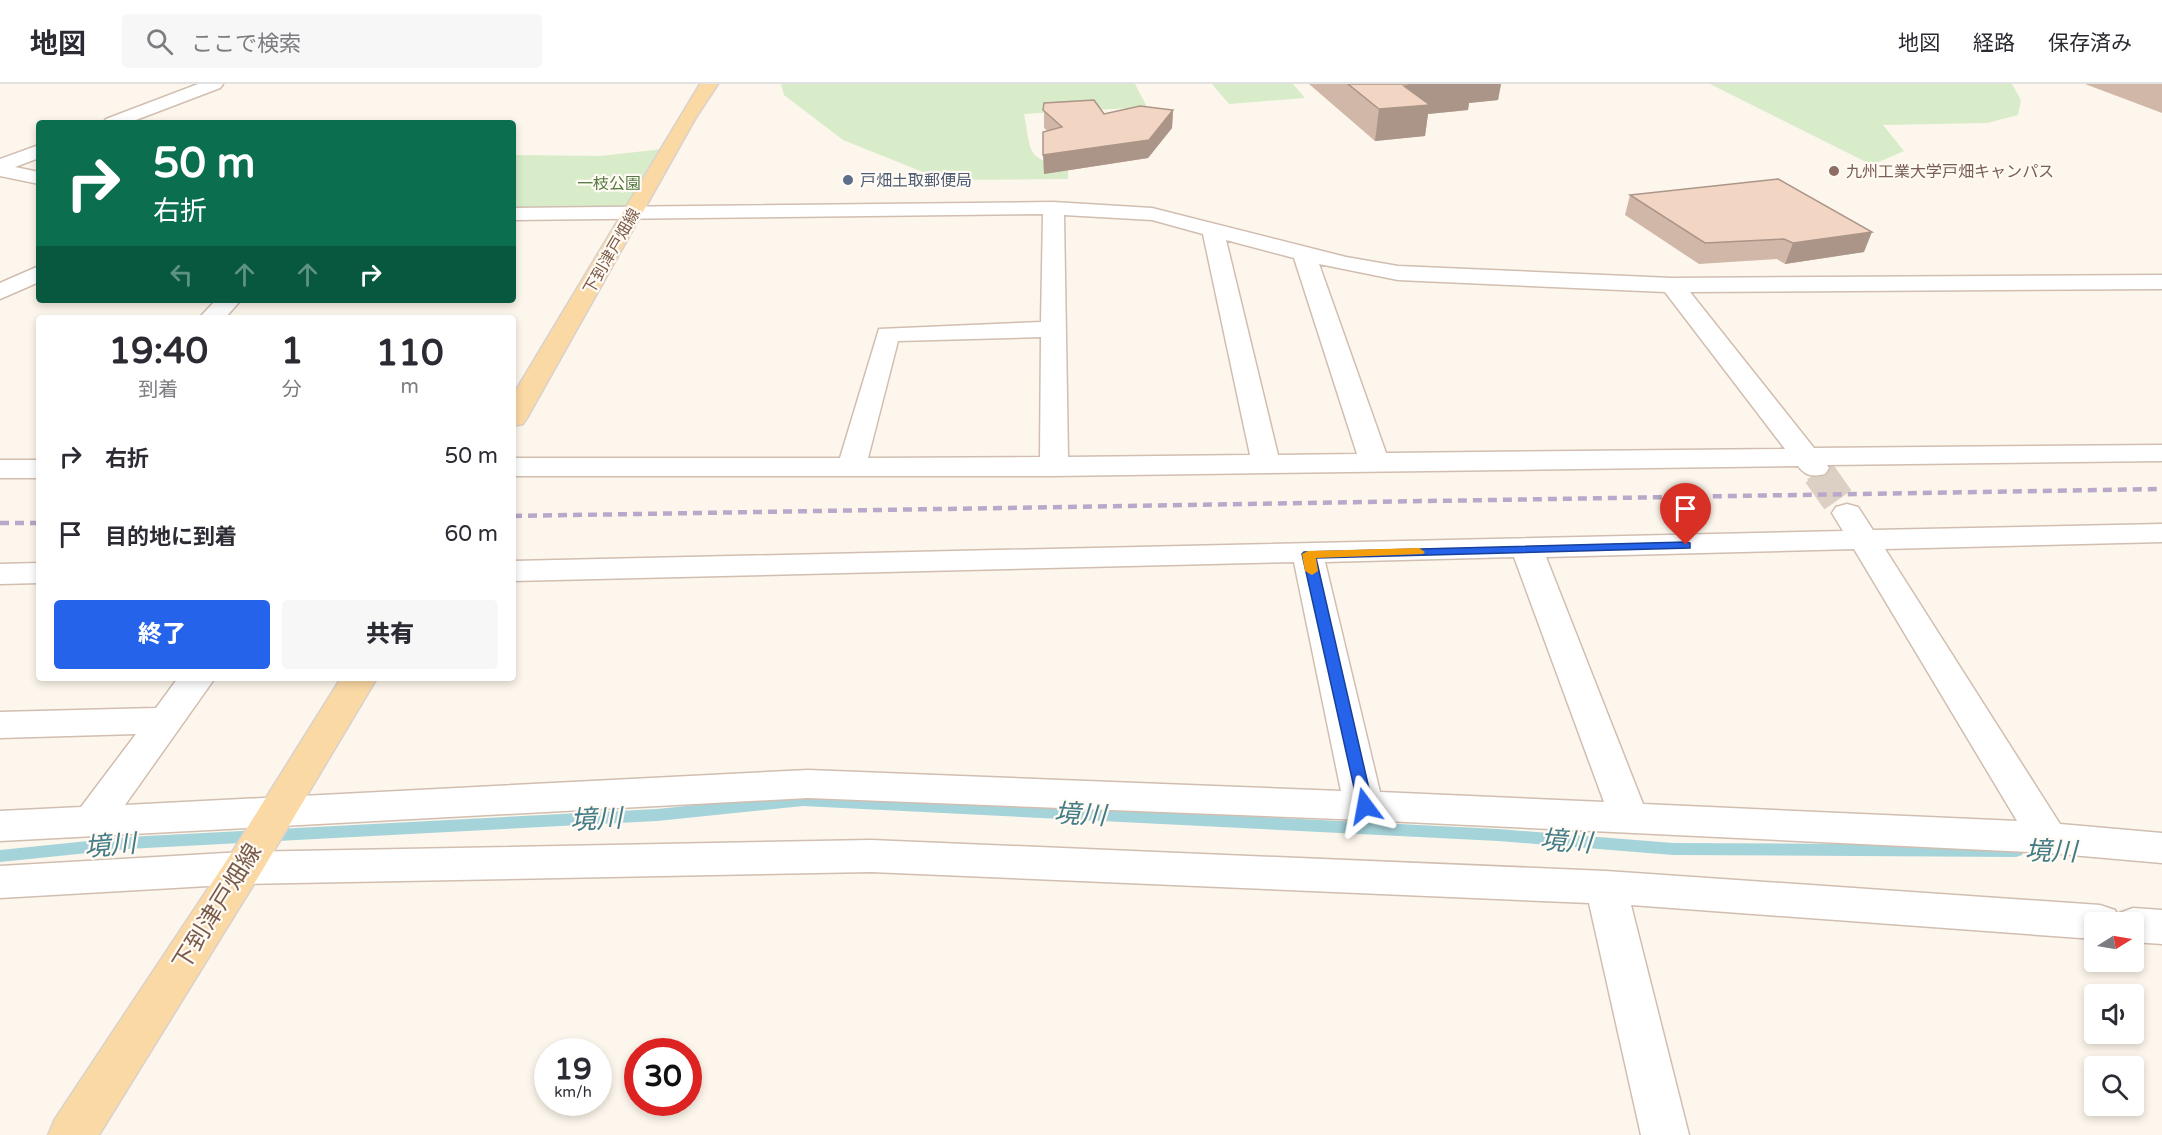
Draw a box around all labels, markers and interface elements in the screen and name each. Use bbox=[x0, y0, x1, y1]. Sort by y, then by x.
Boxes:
search box bbox=[122, 14, 542, 68]
icon: search bbox=[143, 25, 176, 58]
text: 地図 bbox=[30, 27, 86, 61]
text: ここで検索 bbox=[191, 31, 301, 57]
text: 地図 bbox=[1898, 31, 1940, 56]
text: 経路 bbox=[1973, 31, 2015, 56]
text: 保存済み bbox=[2048, 31, 2132, 56]
text: 50 m bbox=[153, 138, 255, 189]
icon: right bbox=[54, 144, 132, 222]
place label: 九州工業大学戸畑キャンパス bbox=[1846, 162, 2054, 182]
marker: 九州工業大学戸畑キャンパス bbox=[1827, 164, 1841, 178]
place label: 戸畑土取郵便局 bbox=[860, 171, 972, 191]
marker: 戸畑土取郵便局 bbox=[841, 173, 855, 187]
park label: 一枝公園 bbox=[577, 174, 641, 194]
text: 右折 bbox=[153, 195, 207, 228]
street label: 下到津戸畑線 bbox=[579, 205, 645, 298]
icon: left bbox=[165, 258, 198, 291]
icon: ahead bbox=[228, 258, 261, 291]
icon: ahead bbox=[291, 258, 324, 291]
icon: right bbox=[354, 258, 387, 291]
text: 19:40 bbox=[108, 330, 208, 373]
text: 1 bbox=[281, 330, 303, 373]
text: 110 bbox=[376, 332, 444, 375]
text: m bbox=[400, 375, 419, 399]
text: 到着 bbox=[138, 378, 178, 402]
text: 分 bbox=[282, 378, 302, 402]
icon: right bbox=[54, 440, 87, 473]
text: 50 m bbox=[444, 443, 498, 469]
text: 右折 bbox=[105, 446, 149, 472]
pin bbox=[1660, 483, 1711, 545]
icon: arrive bbox=[1669, 492, 1702, 525]
icon: arrive bbox=[54, 518, 87, 551]
text: 60 m bbox=[444, 521, 498, 547]
text: 目的地に到着 bbox=[105, 524, 237, 550]
button: 終了 bbox=[54, 600, 270, 669]
button: 共有 bbox=[282, 600, 498, 669]
position arrow bbox=[1333, 774, 1397, 838]
water label: 境川 bbox=[1053, 798, 1110, 831]
water label: 境川 bbox=[569, 803, 626, 836]
water label: 境川 bbox=[1539, 824, 1596, 859]
water label: 境川 bbox=[83, 828, 140, 863]
water label: 境川 bbox=[2025, 836, 2080, 868]
street label: 下到津戸畑線 bbox=[167, 839, 268, 976]
north arrow bbox=[2084, 912, 2144, 972]
map controls bbox=[2084, 912, 2144, 1116]
button: sound bbox=[2084, 984, 2144, 1044]
speed limit sign: 30 bbox=[624, 1038, 702, 1116]
text: 19 bbox=[554, 1051, 592, 1088]
button: search bbox=[2084, 1056, 2144, 1116]
text: km/h bbox=[554, 1083, 592, 1101]

